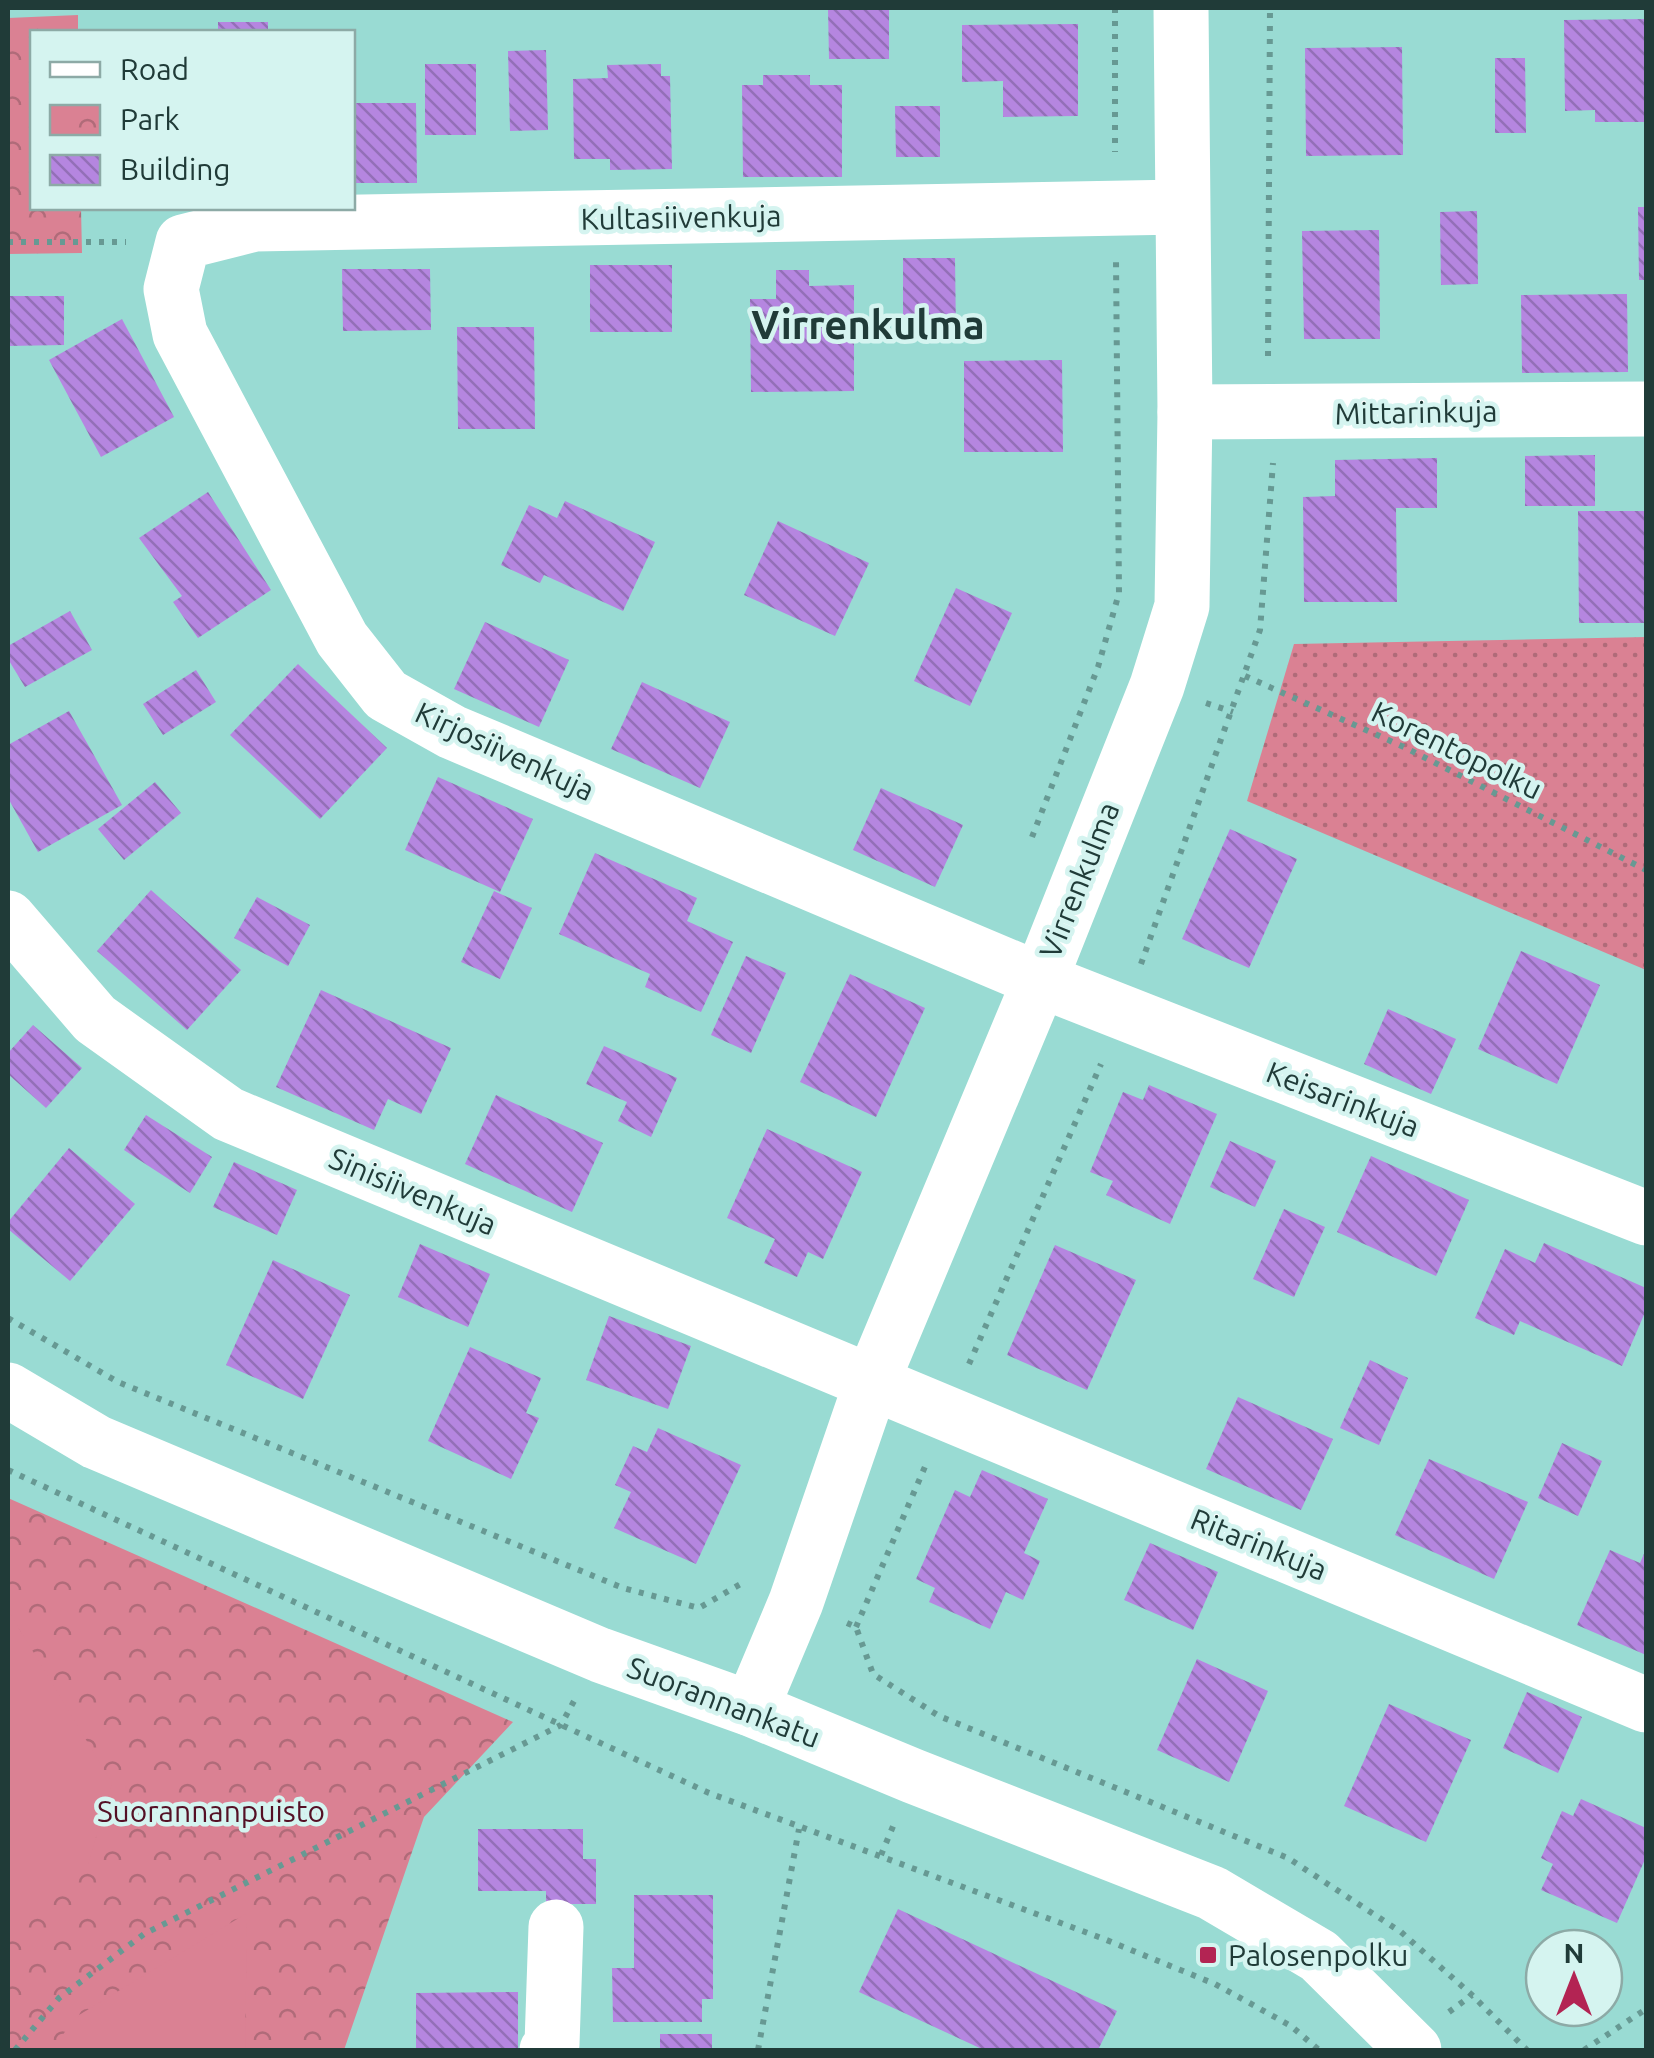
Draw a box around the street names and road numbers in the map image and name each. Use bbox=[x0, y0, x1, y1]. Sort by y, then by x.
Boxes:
street label: Kultasiivenkuja bbox=[580, 198, 782, 236]
street label: Mittarinkuja bbox=[1334, 394, 1498, 430]
street label: Korentopolku bbox=[1366, 694, 1548, 806]
street label: Kirjosiivenkuja bbox=[410, 695, 600, 807]
street label: Virrenkulma bbox=[1032, 797, 1126, 963]
street label: Keisarinkuja bbox=[1262, 1054, 1424, 1144]
street label: Sinisiivenkuja bbox=[324, 1141, 502, 1241]
street label: Ritarinkuja bbox=[1186, 1501, 1332, 1587]
street label: Suorannankatu bbox=[623, 1650, 825, 1754]

